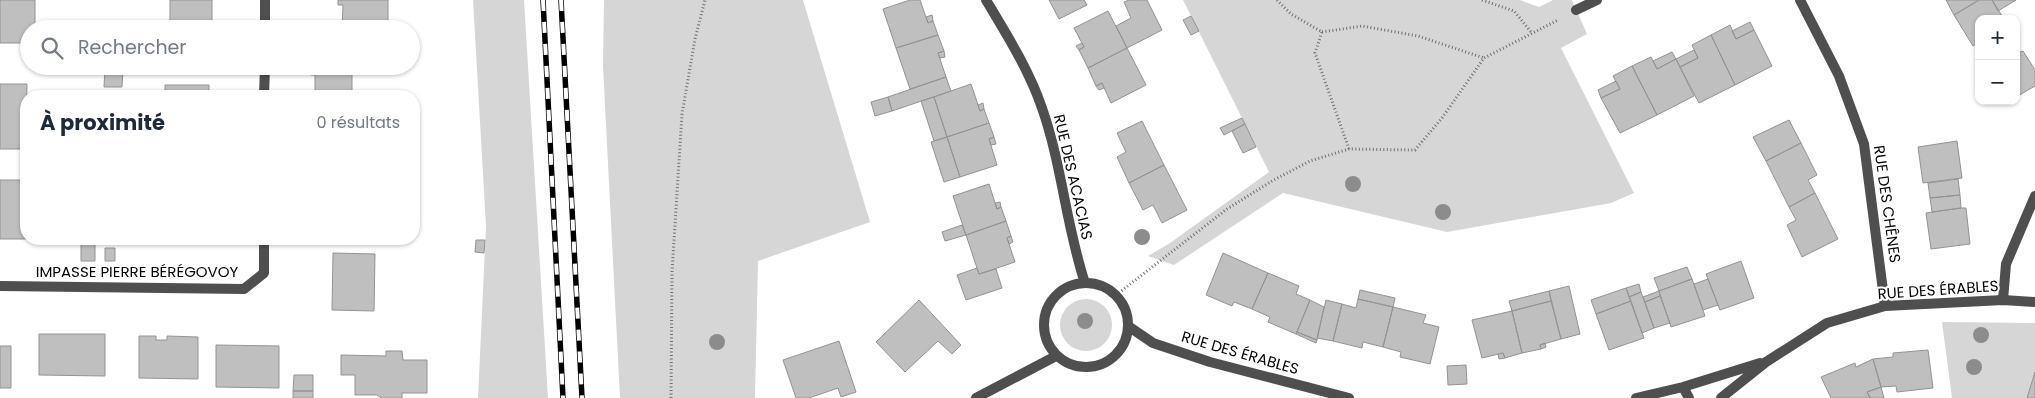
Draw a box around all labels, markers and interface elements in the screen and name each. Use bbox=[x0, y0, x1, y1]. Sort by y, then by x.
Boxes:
map controls bbox=[1975, 15, 2020, 105]
button: + bbox=[1975, 15, 2020, 60]
search box bbox=[20, 20, 420, 75]
icon: search bbox=[38, 34, 66, 62]
text: Rechercher bbox=[78, 34, 186, 61]
button: − bbox=[1975, 60, 2020, 105]
text: À proximité bbox=[40, 108, 165, 137]
text: 0 résultats bbox=[316, 111, 400, 134]
street label: RUE DES ACACIAS bbox=[1049, 112, 1098, 242]
street label: RUE DES CHÊNES bbox=[1869, 144, 1906, 264]
street label: IMPASSE PIERRE BÉRÉGOVOY bbox=[36, 261, 239, 282]
street label: RUE DES ÉRABLES bbox=[1877, 275, 1999, 304]
street label: RUE DES ÉRABLES bbox=[1179, 326, 1301, 379]

